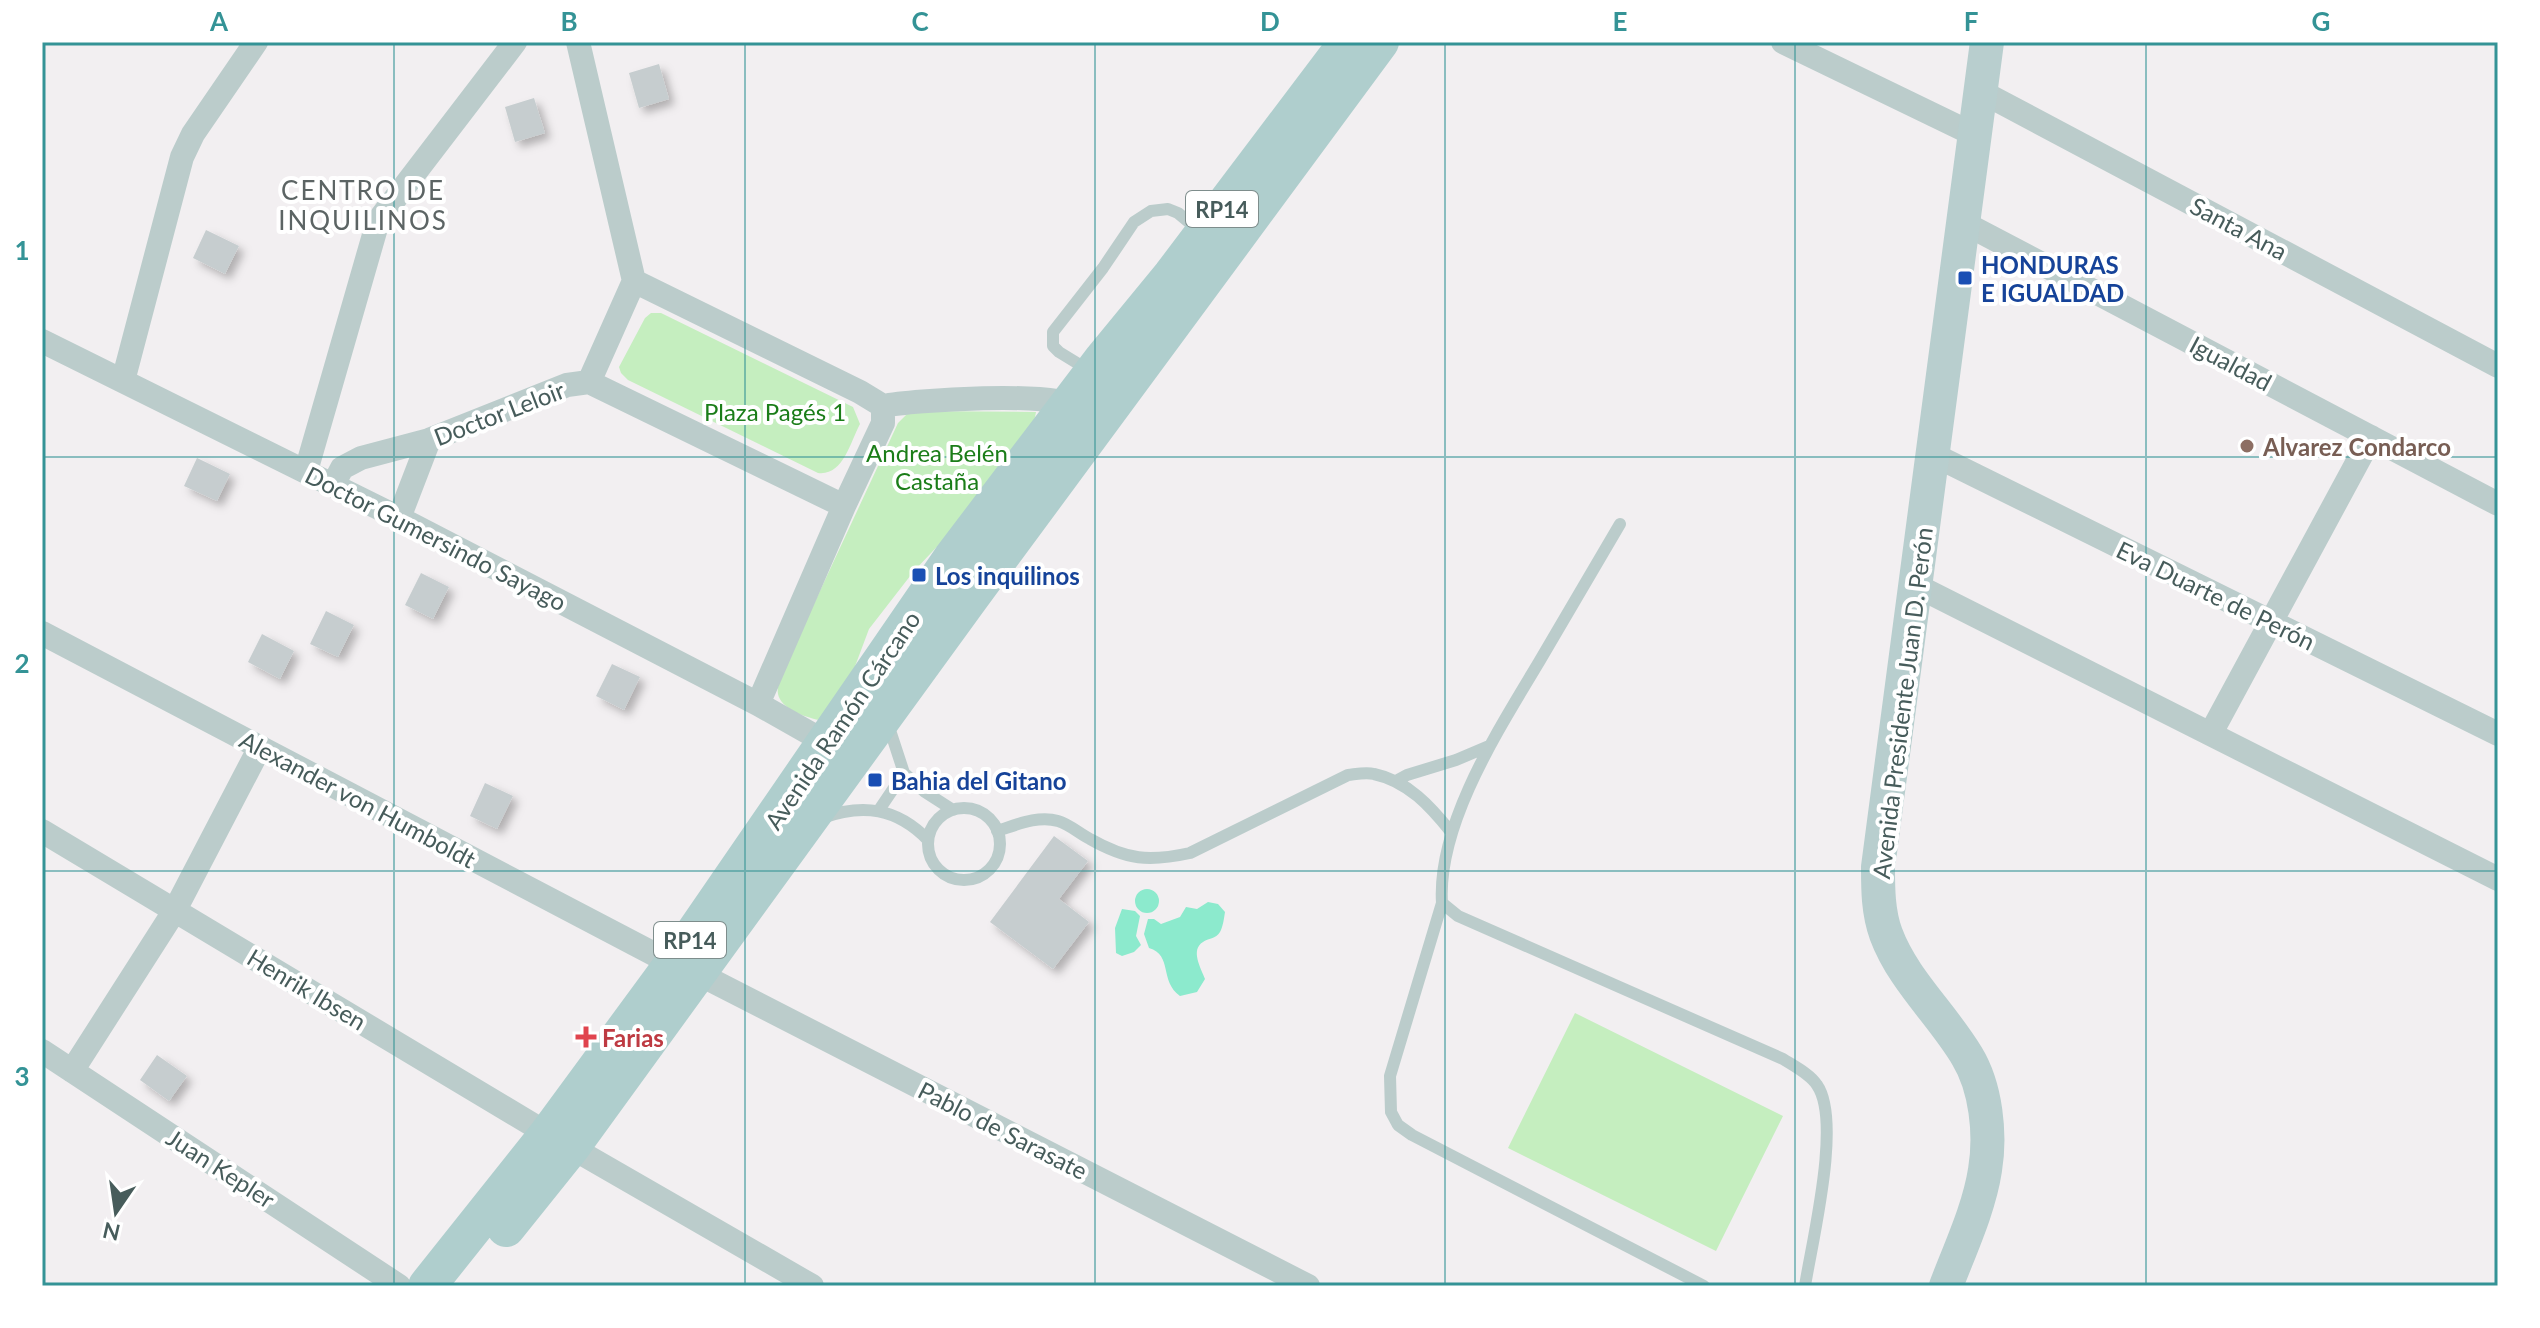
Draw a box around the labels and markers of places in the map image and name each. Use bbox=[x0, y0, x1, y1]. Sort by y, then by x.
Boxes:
place label: HONDURAS E IGUALDAD bbox=[1981, 250, 2124, 307]
marker: HONDURAS E IGUALDAD bbox=[1956, 269, 1974, 287]
place label: Alvarez Condarco bbox=[2262, 432, 2451, 461]
marker: Alvarez Condarco bbox=[2238, 437, 2256, 455]
place label: Los inquilinos bbox=[935, 561, 1080, 590]
marker: Los inquilinos bbox=[910, 566, 928, 584]
place label: Bahia del Gitano bbox=[891, 766, 1067, 795]
marker: Bahia del Gitano bbox=[866, 771, 884, 789]
place label: Farias bbox=[602, 1023, 664, 1052]
marker: Farias bbox=[577, 1028, 595, 1046]

